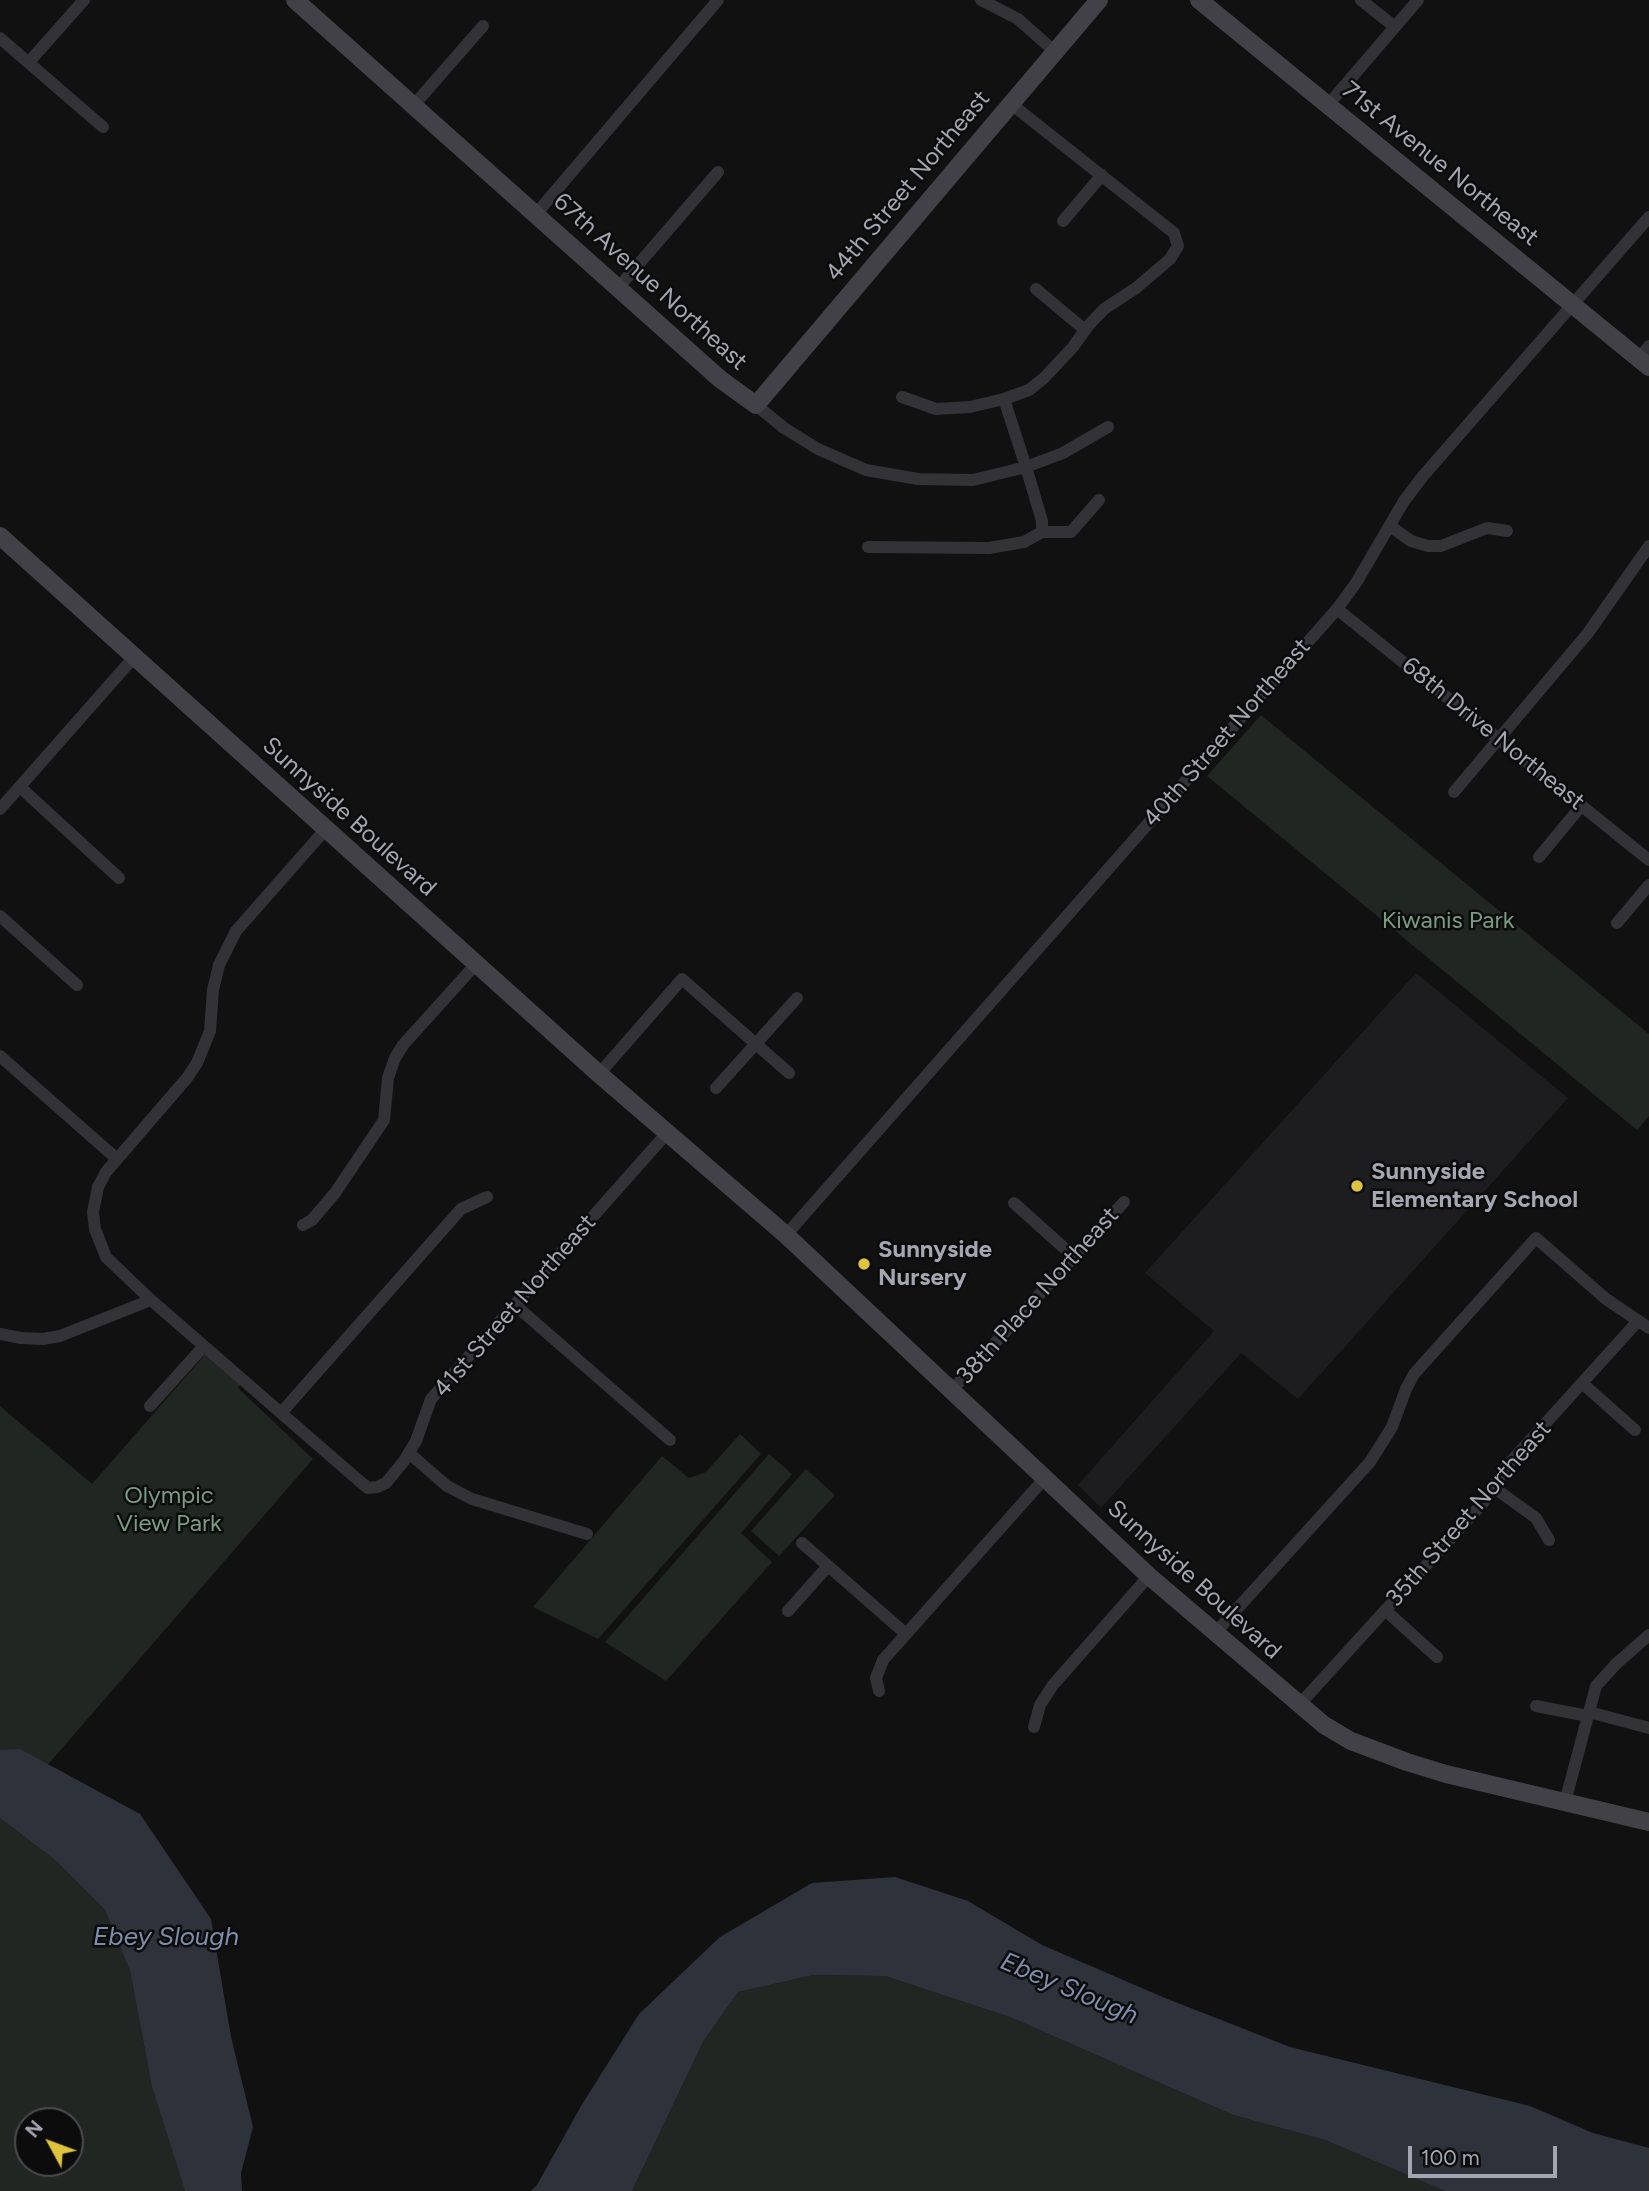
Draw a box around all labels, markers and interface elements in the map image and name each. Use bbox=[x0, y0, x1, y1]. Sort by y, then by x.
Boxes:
street label: 71st Avenue Northeast bbox=[1336, 76, 1544, 252]
street label: 44th Street Northeast bbox=[820, 85, 996, 287]
street label: 67th Avenue Northeast bbox=[547, 187, 753, 377]
street label: 40th Street Northeast bbox=[1137, 633, 1317, 833]
street label: 68th Drive Northeast bbox=[1396, 651, 1590, 817]
street label: Sunnyside Boulevard bbox=[256, 731, 442, 903]
park label: Kiwanis Park bbox=[1382, 907, 1514, 935]
place label: Sunnyside Elementary School bbox=[1371, 1158, 1578, 1214]
marker: Sunnyside Elementary School bbox=[1349, 1178, 1365, 1194]
street label: 38th Place Northeast bbox=[951, 1202, 1125, 1390]
street label: 41st Street Northeast bbox=[428, 1209, 602, 1403]
place label: Sunnyside Nursery bbox=[878, 1236, 992, 1292]
marker: Sunnyside Nursery bbox=[856, 1256, 872, 1272]
street label: 35th Street Northeast bbox=[1380, 1415, 1558, 1613]
park label: Olympic View Park bbox=[116, 1482, 222, 1538]
street label: Sunnyside Boulevard bbox=[1101, 1494, 1287, 1666]
water label: Ebey Slough bbox=[93, 1921, 239, 1953]
water label: Ebey Slough bbox=[996, 1946, 1142, 2032]
north arrow bbox=[14, 2107, 84, 2177]
text: N bbox=[21, 2116, 48, 2142]
scale bar bbox=[1411, 2132, 1560, 2176]
text: 100 m bbox=[1421, 2145, 1480, 2170]

